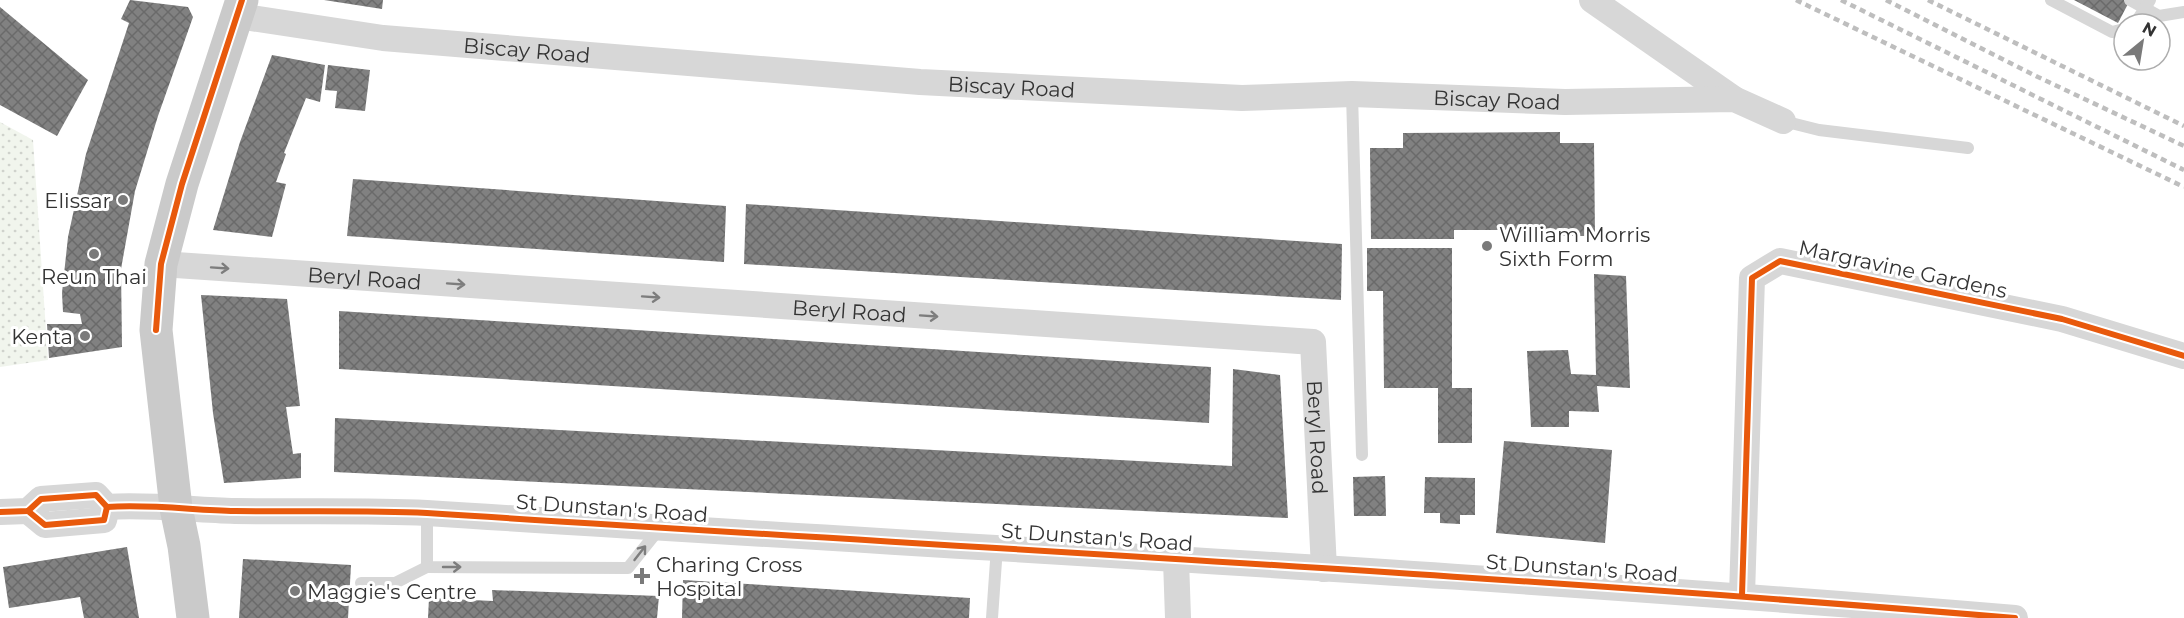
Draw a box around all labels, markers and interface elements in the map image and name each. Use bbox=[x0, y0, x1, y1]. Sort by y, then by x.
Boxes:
north arrow bbox=[2112, 12, 2172, 72]
text: N bbox=[2139, 18, 2160, 41]
street label: Biscay Road bbox=[462, 32, 591, 67]
street label: Biscay Road bbox=[947, 71, 1076, 102]
street label: Biscay Road bbox=[1433, 85, 1561, 114]
place label: Elissar bbox=[44, 188, 111, 213]
marker: Elissar bbox=[116, 193, 130, 207]
place label: William Morris Sixth Form bbox=[1499, 222, 1650, 271]
street label: Margravine Gardens bbox=[1797, 235, 2009, 303]
marker: William Morris Sixth Form bbox=[1480, 239, 1494, 253]
marker: Reun Thai bbox=[87, 247, 101, 261]
street label: Beryl Road bbox=[307, 261, 422, 294]
one-way arrow bbox=[209, 263, 229, 274]
place label: Reun Thai bbox=[41, 264, 147, 289]
one-way arrow bbox=[446, 279, 466, 290]
one-way arrow bbox=[640, 292, 660, 303]
street label: Beryl Road bbox=[792, 294, 907, 327]
one-way arrow bbox=[919, 311, 939, 322]
place label: Kenta bbox=[11, 324, 73, 349]
marker: Kenta bbox=[78, 329, 92, 343]
street label: Beryl Road bbox=[1302, 380, 1333, 495]
street label: St Dunstan's Road bbox=[515, 489, 709, 527]
street label: St Dunstan's Road bbox=[1000, 518, 1194, 556]
one-way arrow bbox=[633, 545, 646, 561]
street label: St Dunstan's Road bbox=[1485, 549, 1679, 587]
place label: Charing Cross Hospital bbox=[656, 552, 802, 601]
one-way arrow bbox=[442, 561, 462, 573]
marker: Charing Cross Hospital bbox=[633, 567, 651, 585]
place label: Maggie's Centre bbox=[307, 579, 477, 604]
marker: Maggie's Centre bbox=[288, 584, 302, 598]

